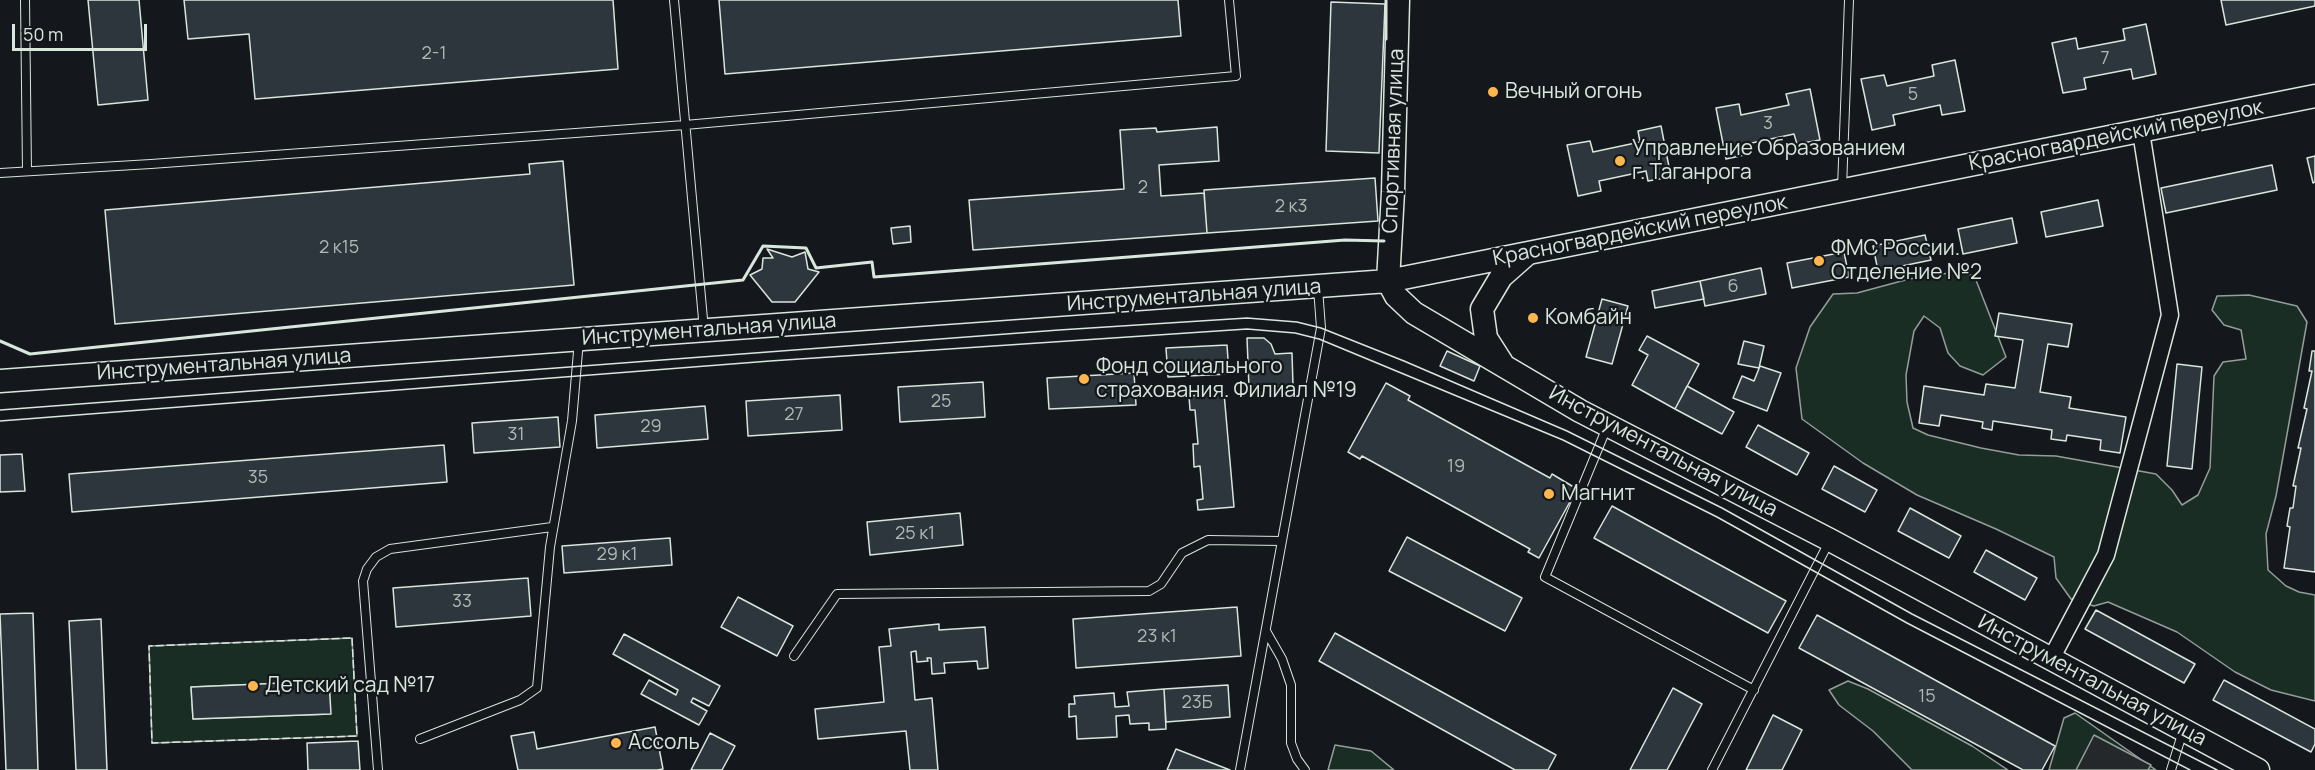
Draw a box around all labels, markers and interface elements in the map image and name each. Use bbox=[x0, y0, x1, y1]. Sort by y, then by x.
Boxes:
scale bar bbox=[15, 12, 150, 50]
text: 50 m bbox=[23, 22, 63, 46]
house number: 2-1 bbox=[422, 43, 446, 65]
street label: Спортивная улица bbox=[1378, 48, 1410, 234]
house number: 7 bbox=[2100, 48, 2110, 70]
place label: Вечный огонь bbox=[1505, 79, 1642, 105]
house number: 5 bbox=[1908, 84, 1918, 106]
marker: Вечный огонь bbox=[1486, 85, 1500, 99]
street label: Красногвардейский переулок bbox=[1967, 95, 2265, 177]
house number: 3 bbox=[1763, 113, 1773, 135]
place label: Управление Образованием г. Таганрога bbox=[1632, 136, 1906, 186]
marker: Управление Образованием г. Таганрога bbox=[1613, 154, 1627, 168]
house number: 2 bbox=[1138, 177, 1148, 199]
street label: Красногвардейский переулок bbox=[1491, 190, 1789, 272]
house number: 2 к3 bbox=[1275, 196, 1307, 218]
place label: ФМС России. Отделение №2 bbox=[1831, 236, 1982, 286]
house number: 2 к15 bbox=[319, 237, 359, 259]
marker: ФМС России. Отделение №2 bbox=[1812, 254, 1826, 268]
street label: Инструментальная улица bbox=[1066, 275, 1322, 317]
house number: 6 bbox=[1727, 276, 1739, 298]
place label: Комбайн bbox=[1545, 305, 1632, 331]
street label: Инструментальная улица bbox=[581, 309, 837, 351]
marker: Комбайн bbox=[1526, 311, 1540, 325]
street label: Инструментальная улица bbox=[96, 344, 352, 386]
place label: Фонд социального страхования. Филиал №19 bbox=[1096, 354, 1357, 404]
marker: Фонд социального страхования. Филиал №19 bbox=[1077, 372, 1091, 386]
street label: Инструментальная улица bbox=[1544, 381, 1782, 523]
house number: 25 bbox=[931, 391, 951, 413]
house number: 27 bbox=[784, 404, 804, 426]
house number: 29 bbox=[640, 416, 662, 438]
house number: 31 bbox=[508, 424, 524, 446]
house number: 19 bbox=[1447, 456, 1465, 478]
house number: 35 bbox=[248, 467, 268, 489]
place label: Магнит bbox=[1561, 481, 1635, 507]
marker: Магнит bbox=[1542, 487, 1556, 501]
house number: 25 к1 bbox=[895, 523, 935, 545]
house number: 29 к1 bbox=[597, 544, 637, 566]
house number: 33 bbox=[452, 591, 472, 613]
street label: Инструментальная улица bbox=[1973, 610, 2211, 752]
house number: 23 к1 bbox=[1137, 626, 1177, 648]
place label: Детский сад №17 bbox=[265, 673, 435, 699]
marker: Детский сад №17 bbox=[246, 679, 260, 693]
house number: 15 bbox=[1918, 686, 1936, 708]
house number: 23Б bbox=[1181, 692, 1213, 714]
place label: Ассоль bbox=[628, 730, 700, 756]
marker: Ассоль bbox=[609, 736, 623, 750]

